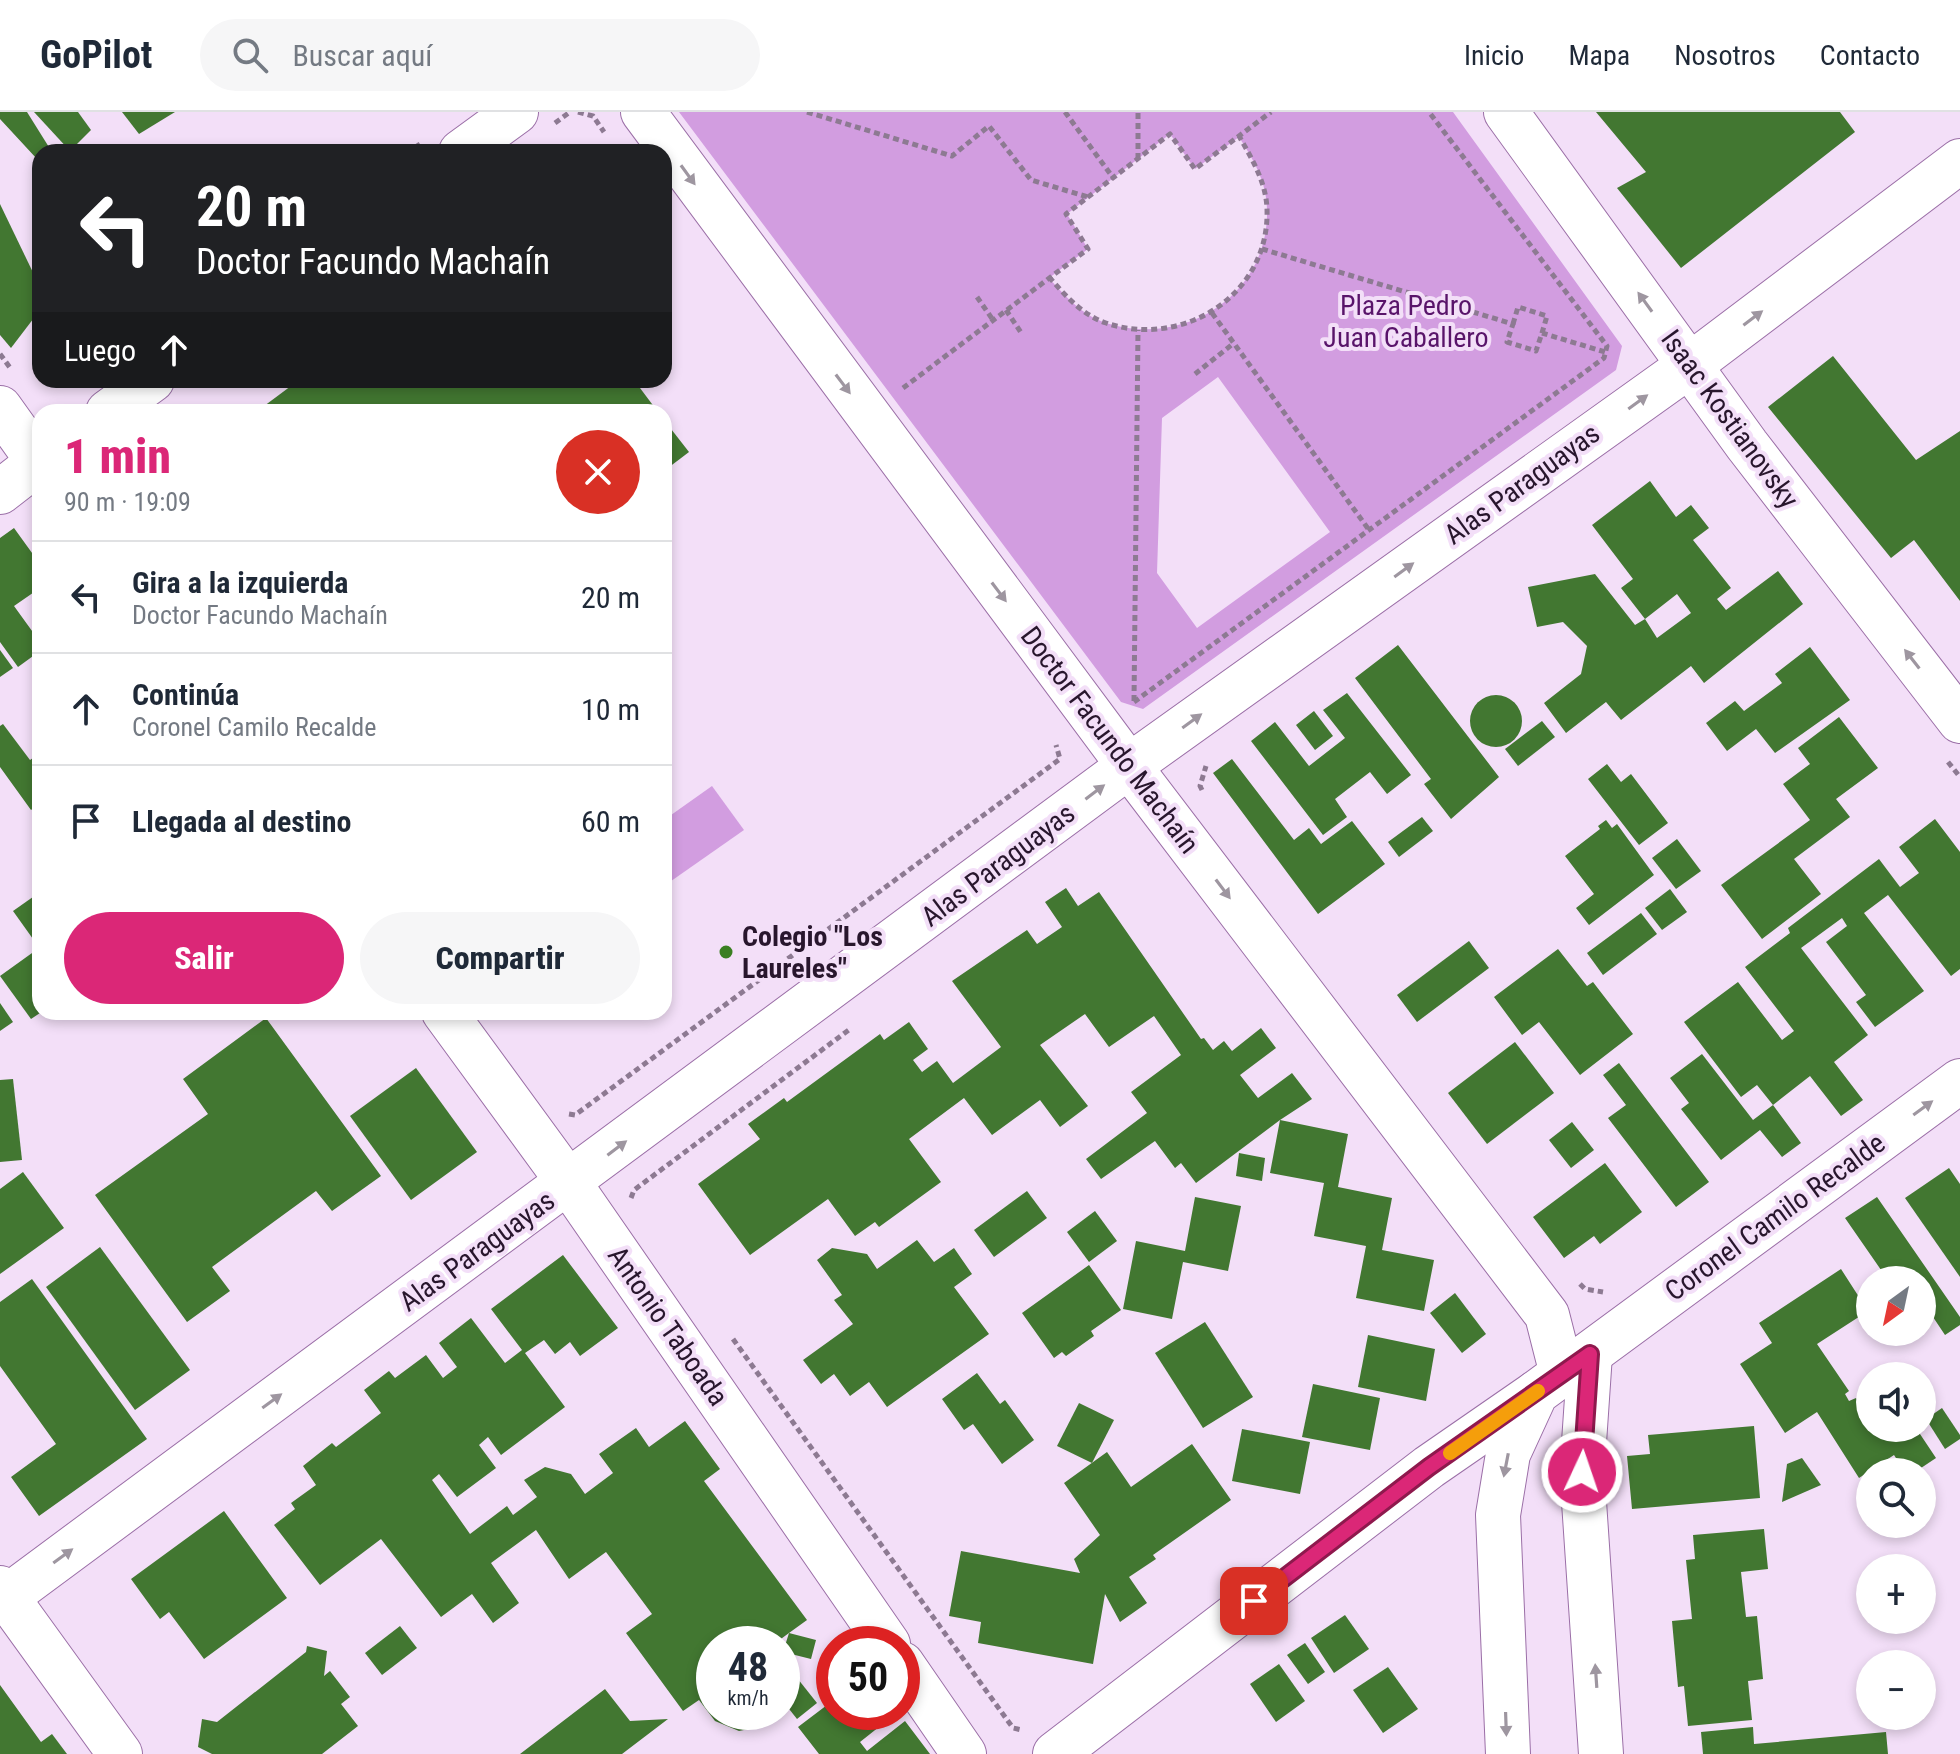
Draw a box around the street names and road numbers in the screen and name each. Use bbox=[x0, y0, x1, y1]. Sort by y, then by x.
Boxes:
street label: Isaac Kostianovsky bbox=[1654, 323, 1806, 515]
street label: Alas Paraguayas bbox=[1438, 417, 1606, 551]
street label: Doctor Facundo Machaín bbox=[1014, 620, 1206, 860]
street label: Alas Paraguayas bbox=[915, 797, 1081, 933]
street label: Coronel Camilo Recalde bbox=[1659, 1126, 1891, 1308]
street label: Alas Paraguayas bbox=[393, 1184, 561, 1318]
street label: Antonio Taboada bbox=[601, 1240, 735, 1412]

